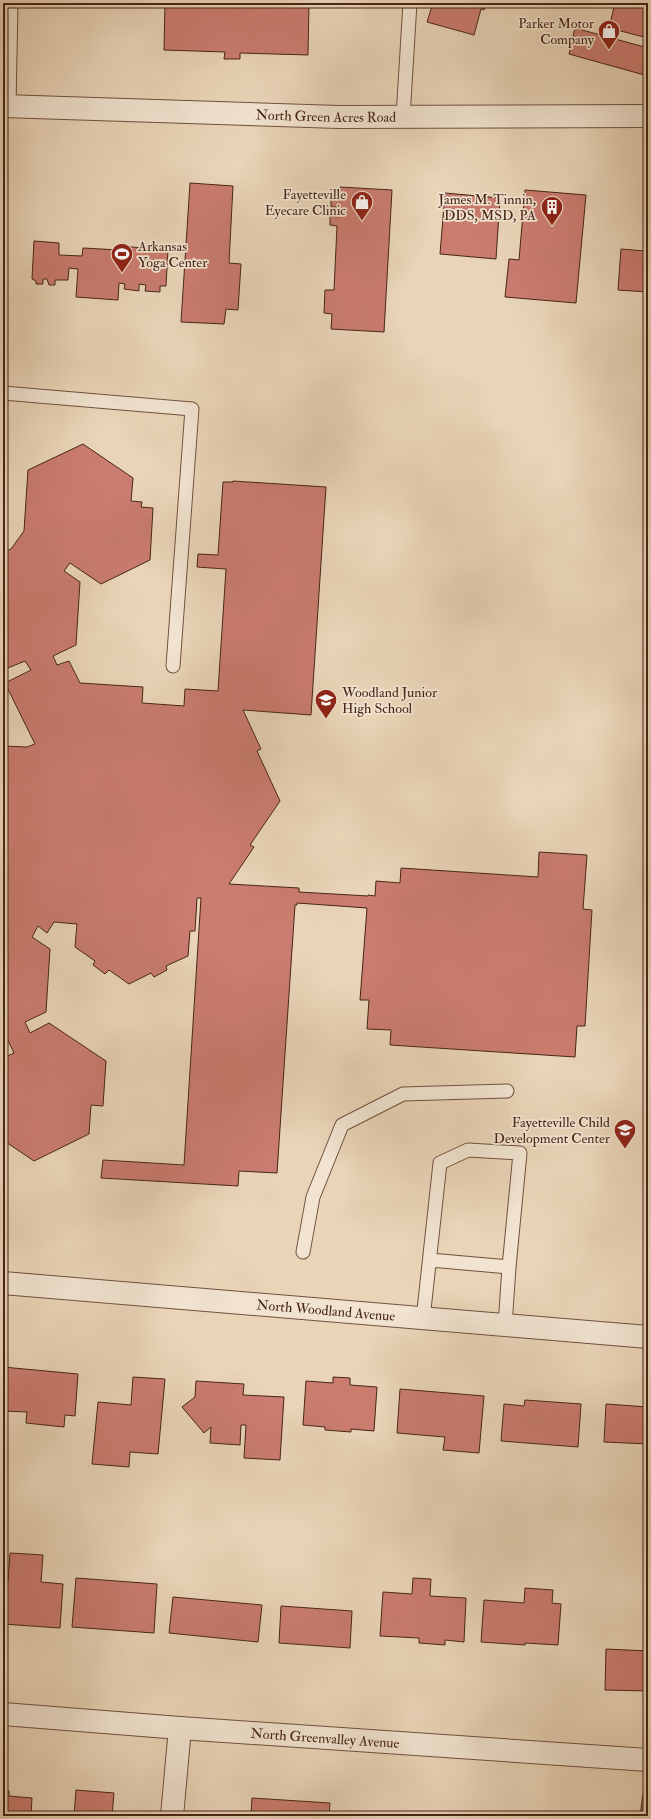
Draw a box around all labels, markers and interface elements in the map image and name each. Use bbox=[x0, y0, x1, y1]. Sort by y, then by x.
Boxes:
place label: Parker Motor Company bbox=[518, 15, 595, 49]
shop icon: Parker Motor Company bbox=[596, 18, 622, 51]
street label: North Green Acres Road bbox=[255, 106, 396, 126]
place label: Fayetteville Eyecare Clinic bbox=[265, 186, 346, 220]
shop icon: Fayetteville Eyecare Clinic bbox=[349, 189, 375, 222]
place label: James M. Tinnin, DDS, MSD, PA bbox=[438, 191, 536, 224]
building icon: James M. Tinnin, DDS, MSD, PA bbox=[539, 194, 565, 227]
place label: Arkansas Yoga Center bbox=[137, 238, 208, 271]
sports icon: Arkansas Yoga Center bbox=[109, 241, 135, 274]
place label: Woodland Junior High School bbox=[341, 684, 438, 717]
school or university icon: Woodland Junior High School bbox=[313, 687, 339, 720]
place label: Fayetteville Child Development Center bbox=[494, 1114, 611, 1148]
school or university icon: Fayetteville Child Development Center bbox=[612, 1117, 638, 1150]
street label: North Woodland Avenue bbox=[256, 1296, 396, 1325]
street label: North Greenvalley Avenue bbox=[250, 1725, 400, 1752]

